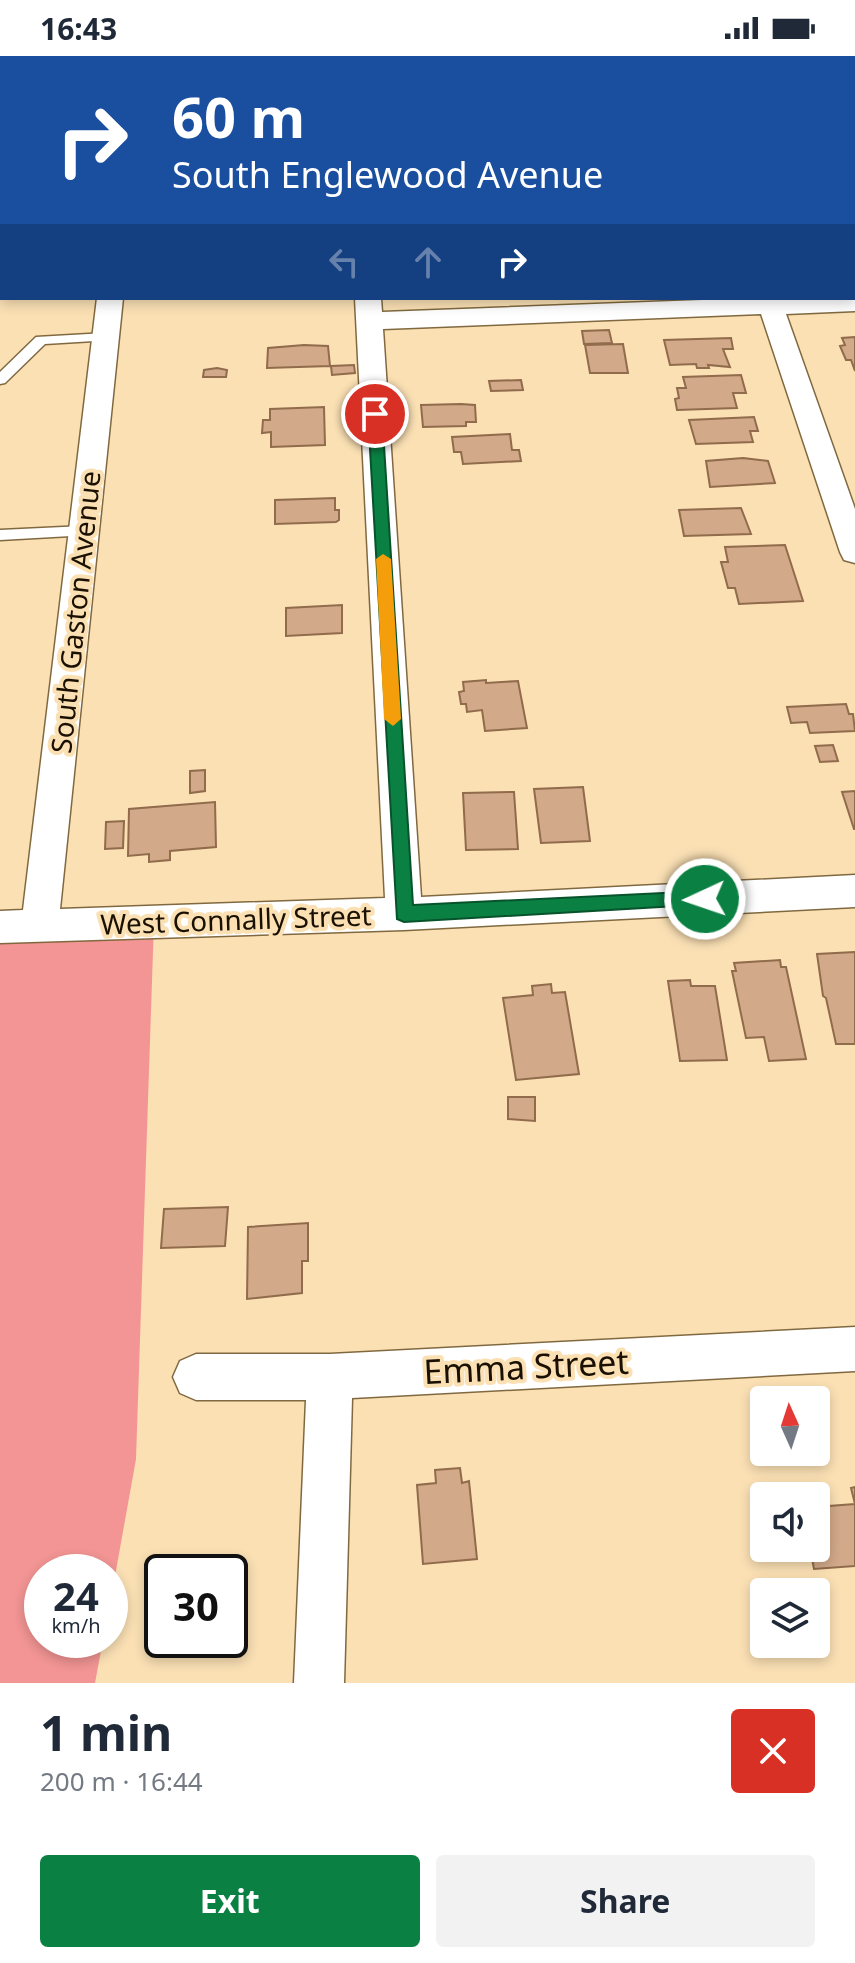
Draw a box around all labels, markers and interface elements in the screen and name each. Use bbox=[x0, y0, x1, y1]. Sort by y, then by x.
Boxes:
text: 16:43 bbox=[40, 8, 117, 49]
text: 60 m bbox=[172, 78, 305, 154]
icon: right bbox=[40, 88, 144, 192]
text: South Englewood Avenue bbox=[172, 150, 603, 199]
icon: left bbox=[322, 240, 366, 284]
icon: ahead bbox=[406, 240, 450, 284]
icon: right bbox=[490, 240, 534, 284]
pin bbox=[341, 380, 409, 448]
icon: arrive bbox=[353, 392, 397, 436]
street label: South Gaston Avenue bbox=[41, 469, 109, 755]
position arrow bbox=[663, 857, 747, 941]
street label: West Connally Street bbox=[100, 895, 372, 943]
street label: Emma Street bbox=[422, 1338, 630, 1394]
north arrow bbox=[750, 1386, 830, 1466]
map controls bbox=[750, 1386, 830, 1658]
button: sound bbox=[750, 1482, 830, 1562]
speed limit sign: 30 bbox=[144, 1554, 248, 1658]
text: 24 bbox=[53, 1568, 99, 1623]
button: layers bbox=[750, 1578, 830, 1658]
text: km/h bbox=[51, 1612, 101, 1639]
text: 1 min bbox=[40, 1700, 172, 1765]
button: close bbox=[731, 1709, 815, 1793]
text: 200 m · 16:44 bbox=[40, 1763, 203, 1799]
button: Exit bbox=[40, 1855, 420, 1947]
button: Share bbox=[436, 1855, 815, 1947]

